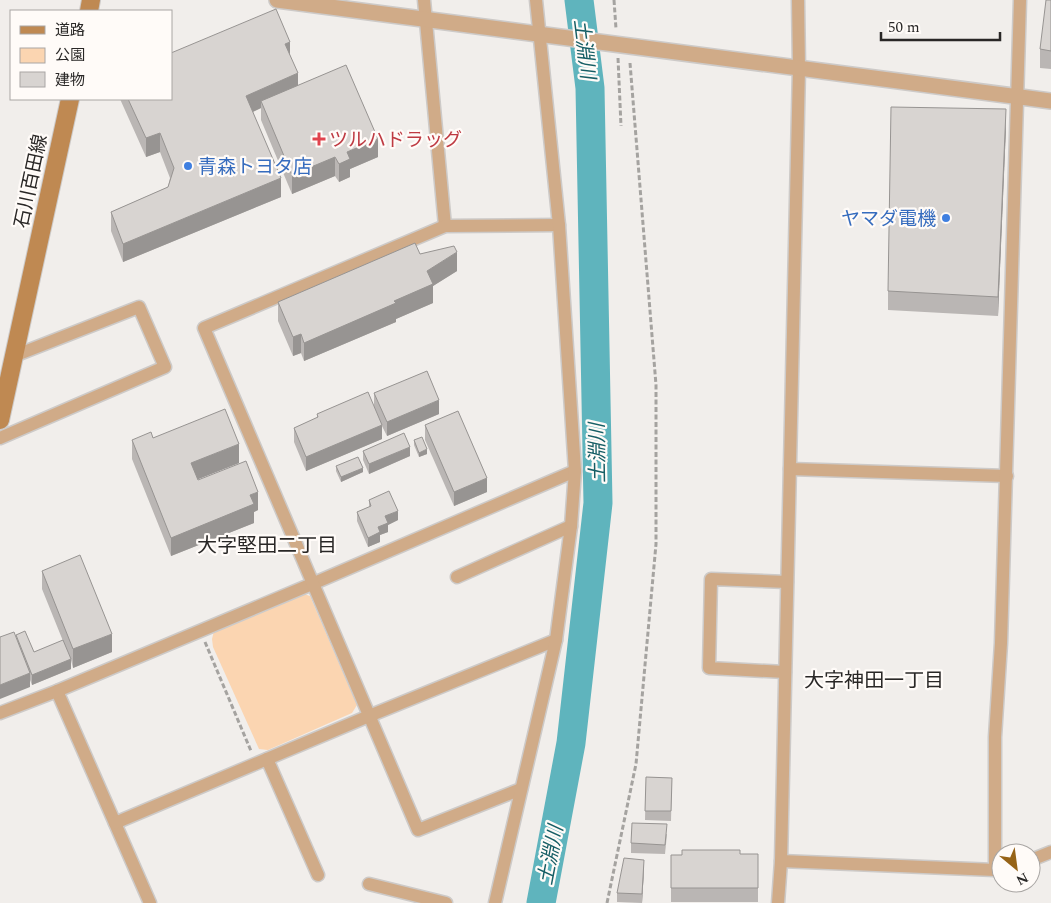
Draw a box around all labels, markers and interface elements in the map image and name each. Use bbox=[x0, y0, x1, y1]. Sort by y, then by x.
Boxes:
legend bbox=[10, 10, 172, 100]
scale bar bbox=[881, 10, 1000, 42]
text: 50 m bbox=[888, 16, 920, 39]
water label: 土淵川 bbox=[565, 18, 603, 83]
text: 道路 bbox=[55, 19, 85, 42]
text: 公園 bbox=[55, 44, 85, 67]
text: 建物 bbox=[55, 69, 85, 92]
place label: ツルハドラッグ bbox=[329, 126, 462, 155]
street label: 石川百田線 bbox=[7, 132, 56, 231]
marker: ツルハドラッグ bbox=[313, 133, 325, 145]
place label: 青森トヨタ店 bbox=[198, 153, 312, 182]
marker: 青森トヨタ店 bbox=[182, 160, 194, 172]
place label: ヤマダ電機 bbox=[841, 205, 936, 234]
marker: ヤマダ電機 bbox=[940, 212, 952, 224]
water label: 土淵川 bbox=[582, 421, 614, 483]
district label: 大字堅田二丁目 bbox=[197, 531, 337, 561]
district label: 大字神田一丁目 bbox=[804, 666, 944, 696]
water label: 土淵川 bbox=[531, 821, 572, 888]
north arrow bbox=[991, 843, 1041, 893]
text: N bbox=[1012, 867, 1032, 891]

